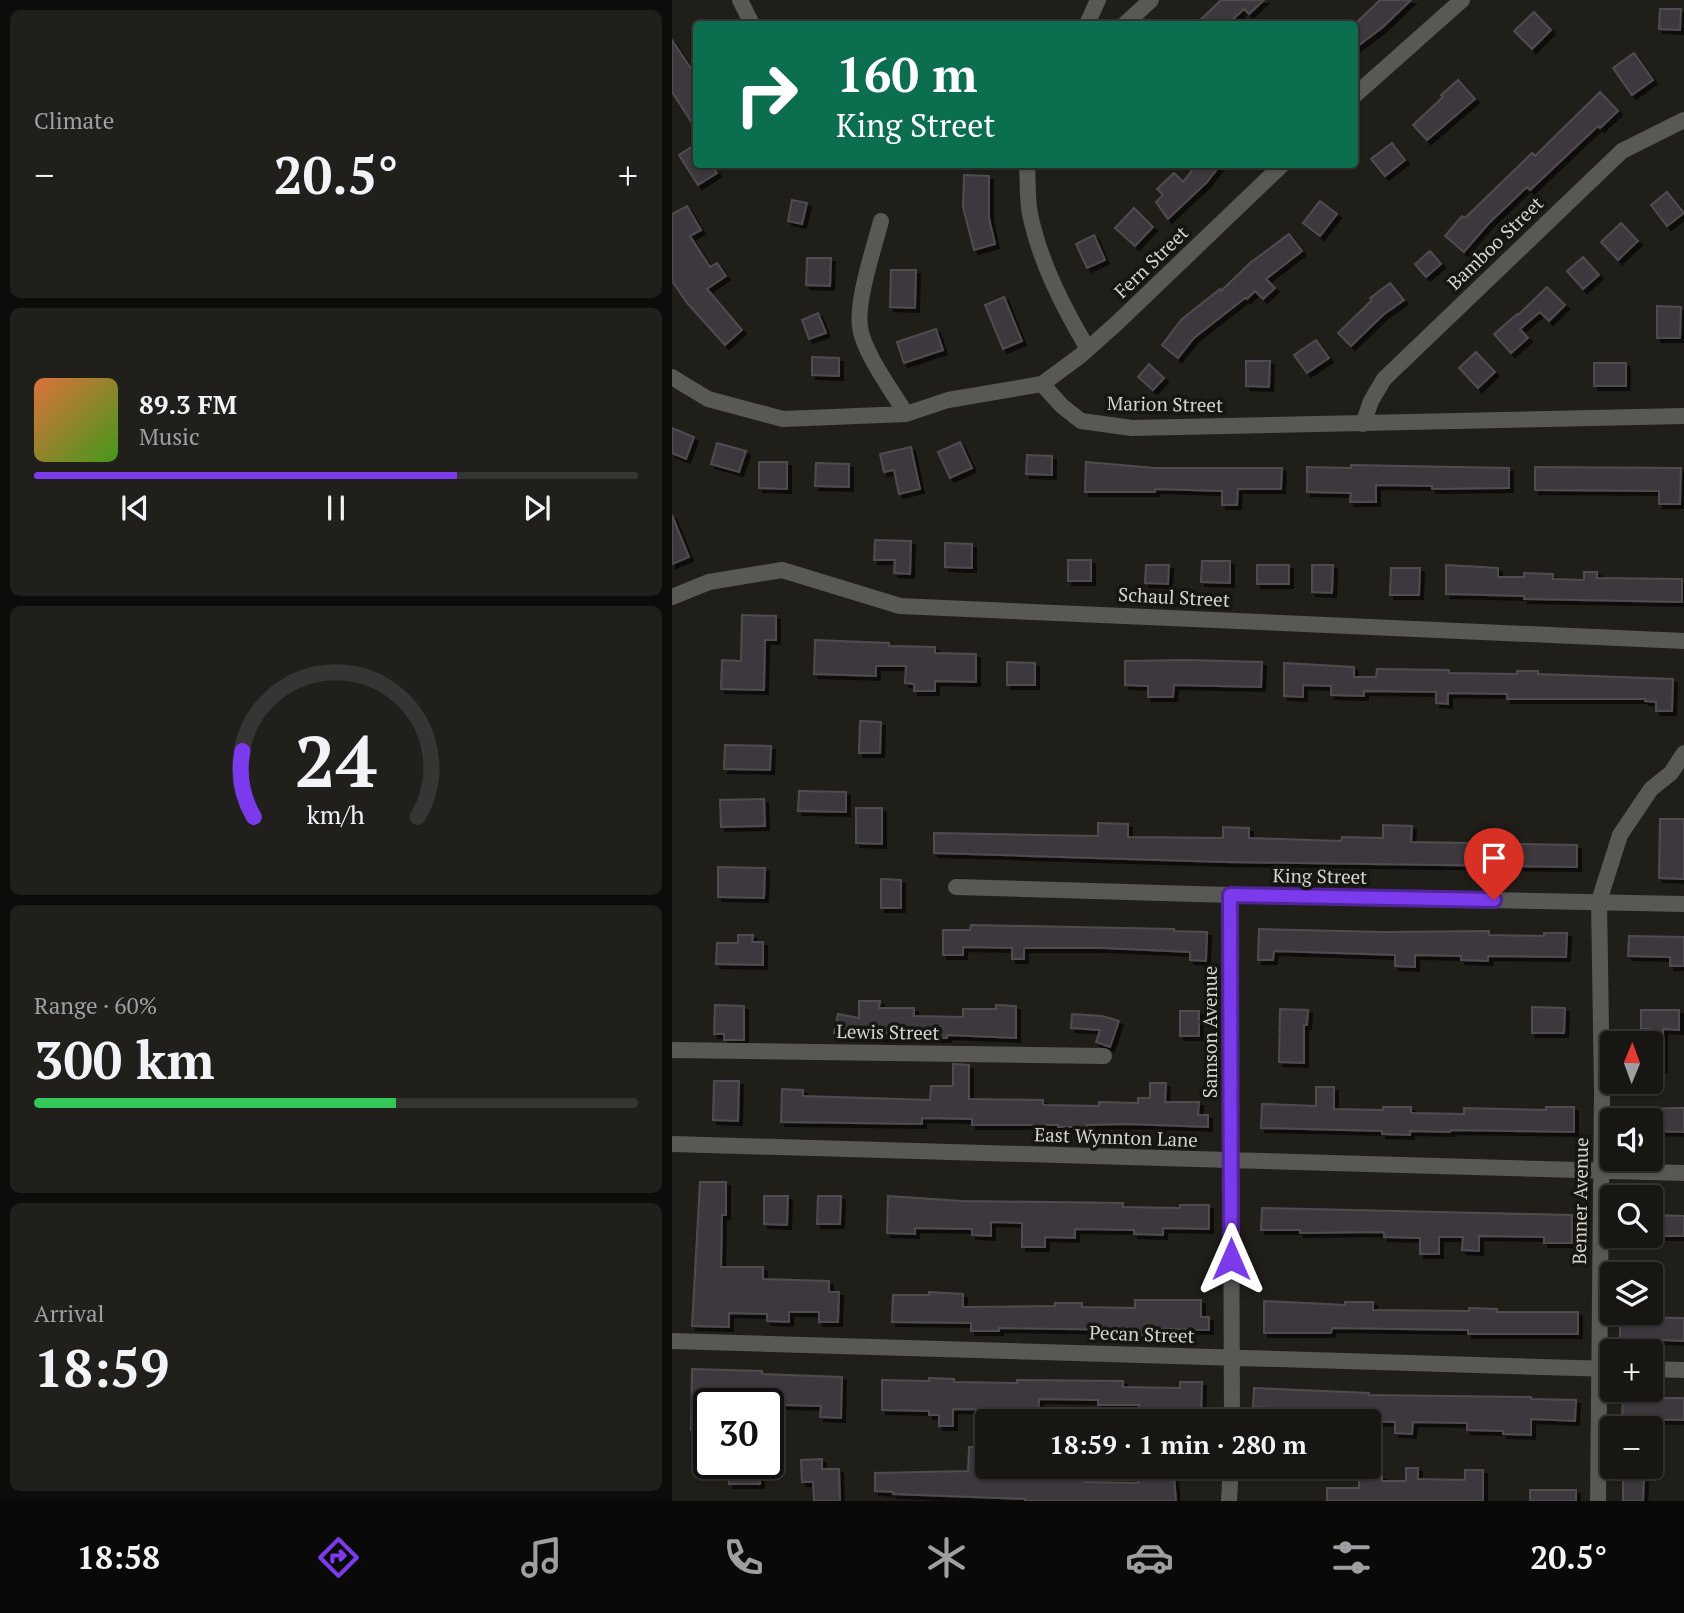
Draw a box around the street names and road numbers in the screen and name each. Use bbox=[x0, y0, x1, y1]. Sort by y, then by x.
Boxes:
street label: Bamboo Street bbox=[1441, 190, 1548, 295]
street label: Fern Street bbox=[1108, 220, 1193, 303]
street label: Marion Street bbox=[1107, 390, 1223, 417]
street label: Schaul Street bbox=[1118, 581, 1230, 612]
street label: King Street bbox=[1273, 862, 1368, 889]
street label: Samson Avenue bbox=[1197, 966, 1222, 1098]
street label: Lewis Street bbox=[836, 1018, 940, 1045]
street label: East Wynnton Lane bbox=[1034, 1121, 1198, 1152]
street label: Benner Avenue bbox=[1566, 1137, 1593, 1265]
street label: Pecan Street bbox=[1089, 1319, 1195, 1348]

